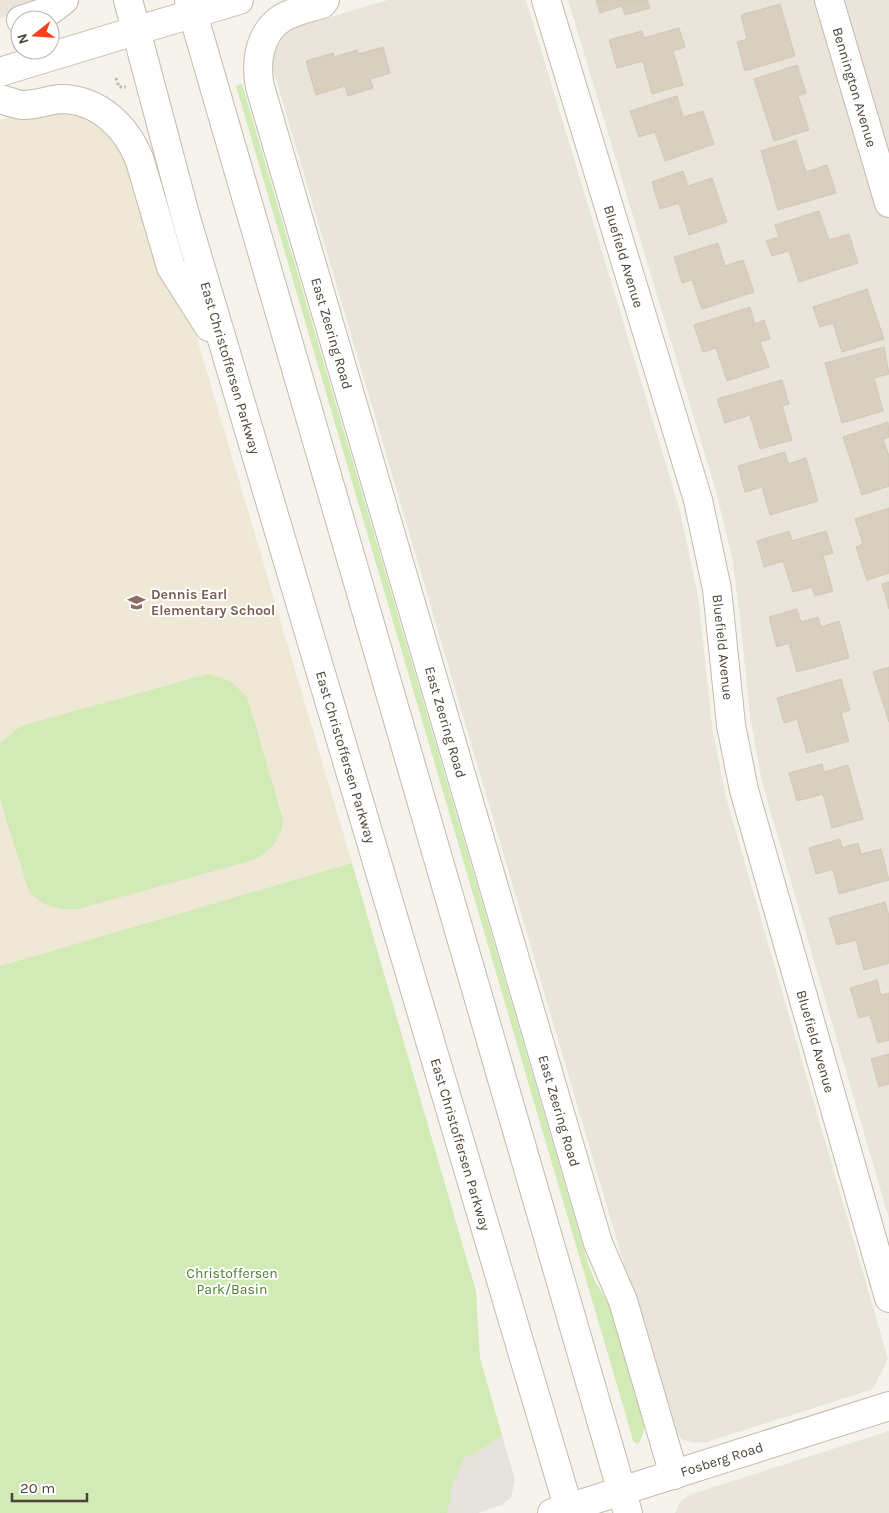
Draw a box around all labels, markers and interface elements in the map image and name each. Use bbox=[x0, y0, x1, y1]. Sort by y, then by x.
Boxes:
north arrow bbox=[10, 10, 60, 60]
street label: Bennington Avenue bbox=[829, 25, 880, 149]
text: N bbox=[13, 31, 33, 46]
street label: Bluefield Avenue bbox=[600, 203, 647, 310]
street label: East Zeering Road bbox=[307, 276, 356, 391]
street label: East Christoffersen Parkway bbox=[196, 280, 264, 457]
place label: Dennis Earl Elementary School bbox=[151, 586, 275, 619]
school or university icon: Dennis Earl Elementary School bbox=[127, 592, 147, 612]
street label: Bluefield Avenue bbox=[709, 593, 736, 701]
street label: East Zeering Road bbox=[421, 664, 470, 780]
street label: East Christoffersen Parkway bbox=[312, 669, 379, 846]
street label: Bluefield Avenue bbox=[793, 988, 838, 1095]
street label: East Zeering Road bbox=[535, 1053, 583, 1169]
street label: East Christoffersen Parkway bbox=[427, 1056, 494, 1233]
park label: Christoffersen Park/Basin bbox=[186, 1265, 278, 1298]
street label: Fosberg Road bbox=[678, 1439, 765, 1481]
scale bar bbox=[12, 1470, 88, 1502]
text: 20 m bbox=[20, 1479, 55, 1497]

